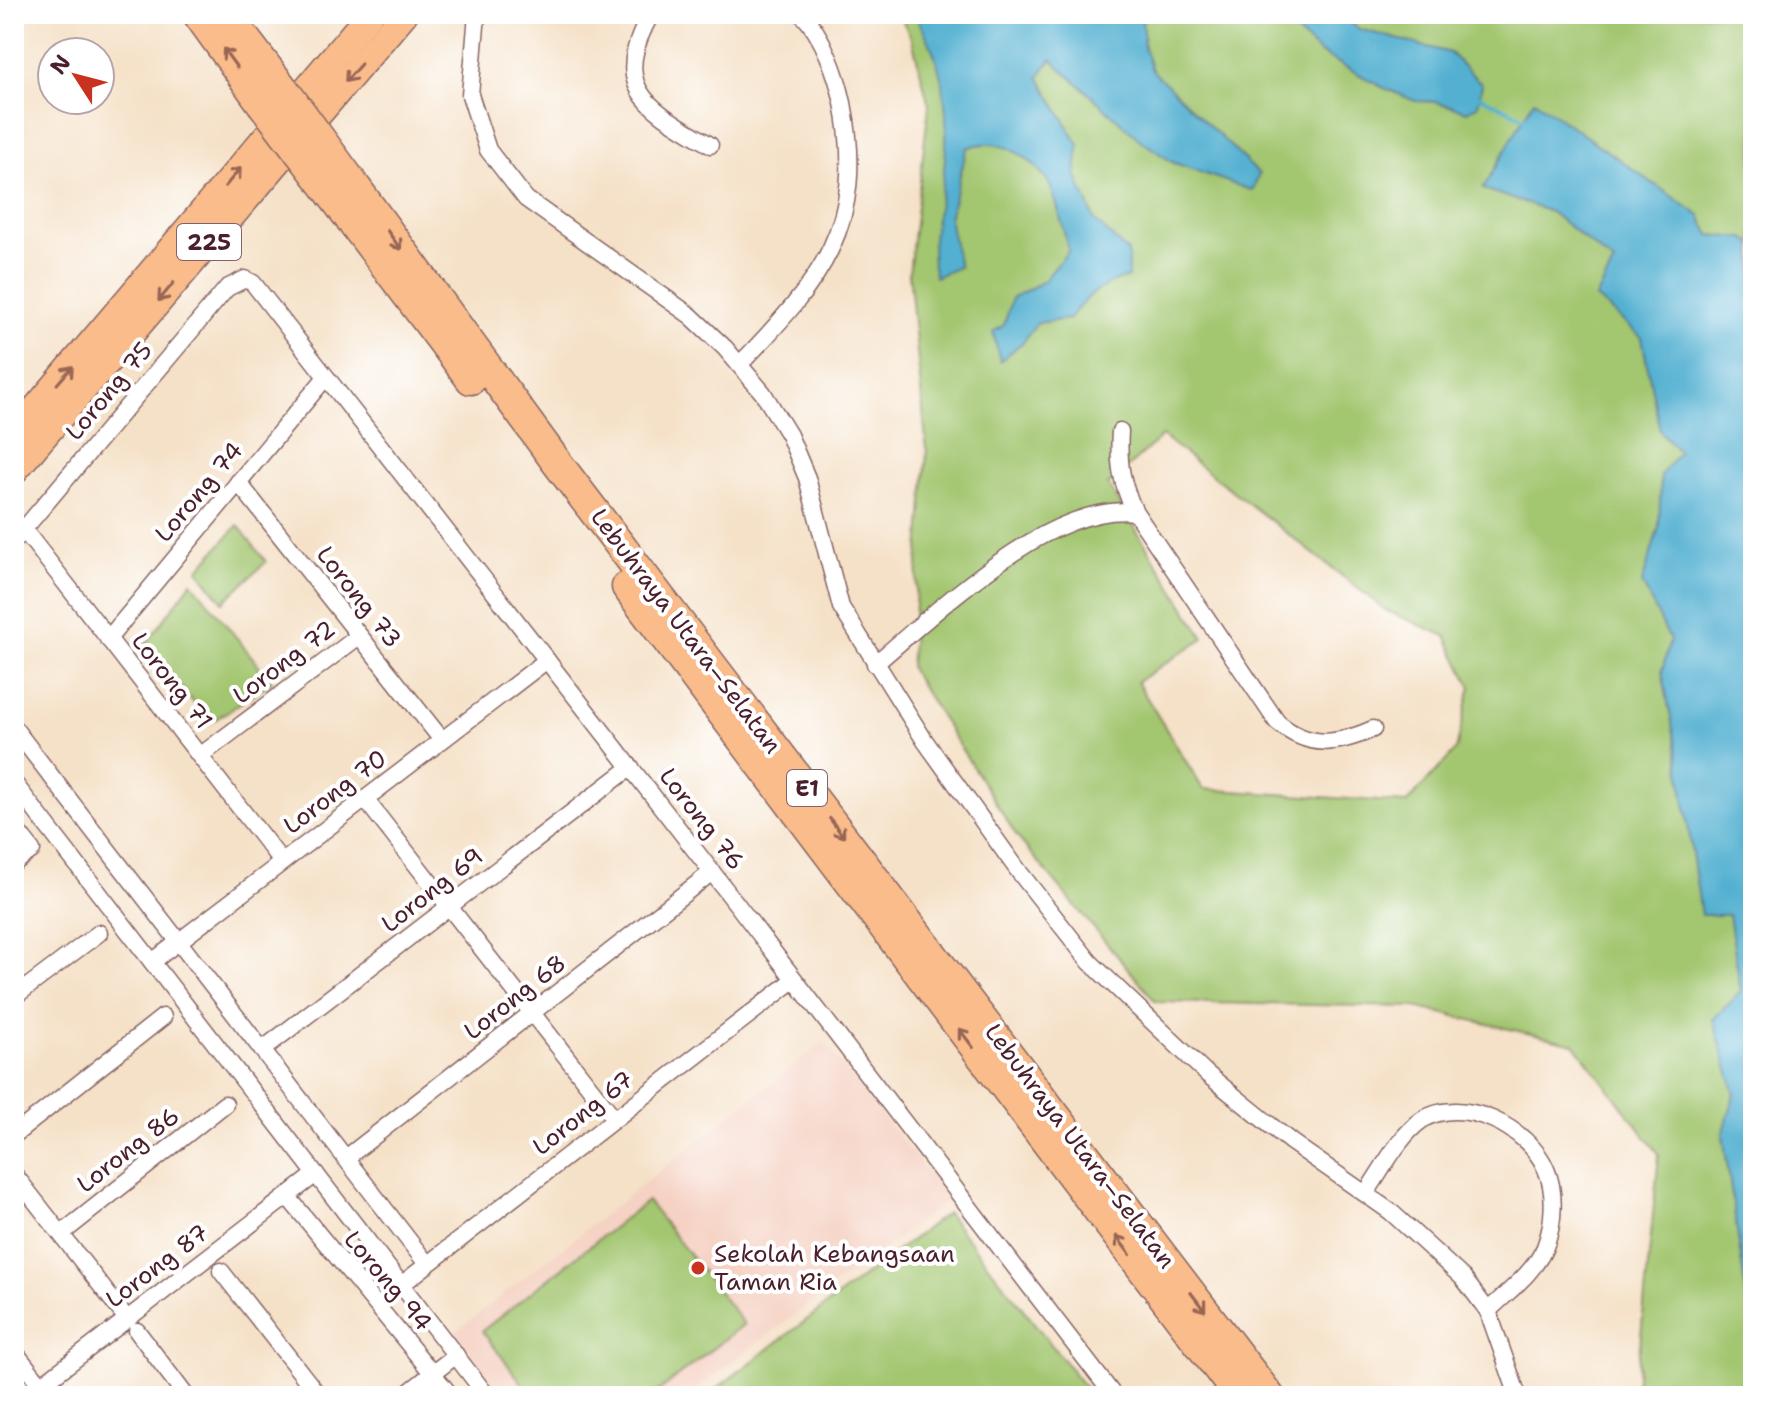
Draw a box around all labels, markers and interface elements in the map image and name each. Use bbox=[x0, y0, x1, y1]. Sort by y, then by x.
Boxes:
north arrow bbox=[36, 36, 116, 116]
one-way arrow bbox=[222, 48, 238, 70]
text: N bbox=[43, 49, 77, 80]
one-way arrow bbox=[344, 63, 362, 83]
one-way arrow bbox=[224, 167, 242, 187]
road number: 225 bbox=[177, 224, 241, 260]
one-way arrow bbox=[386, 229, 402, 251]
one-way arrow bbox=[157, 282, 175, 302]
street label: Lorong 75 bbox=[58, 335, 160, 447]
one-way arrow bbox=[56, 365, 74, 386]
street label: Lorong 74 bbox=[148, 435, 250, 549]
street label: Lebuhraya Utara–Selatan bbox=[583, 502, 789, 760]
street label: Lorong 73 bbox=[309, 540, 409, 654]
street label: Lorong 72 bbox=[226, 613, 342, 711]
street label: Lorong 71 bbox=[124, 626, 220, 736]
street label: Lorong 70 bbox=[277, 743, 393, 841]
street label: Lorong 76 bbox=[652, 761, 752, 877]
road number: E1 bbox=[787, 770, 827, 806]
one-way arrow bbox=[829, 817, 846, 838]
street label: Lorong 69 bbox=[375, 840, 489, 940]
street label: Lorong 68 bbox=[457, 947, 573, 1047]
street label: Lebuhraya Utara–Selatan bbox=[977, 1017, 1183, 1275]
one-way arrow bbox=[957, 1028, 974, 1049]
street label: Lorong 67 bbox=[526, 1064, 640, 1162]
street label: Lorong 86 bbox=[70, 1100, 186, 1200]
street label: Lorong 87 bbox=[99, 1217, 215, 1315]
street label: Lorong 94 bbox=[337, 1224, 439, 1338]
one-way arrow bbox=[1115, 1235, 1132, 1256]
place label: Sekolah Kebangsaan Taman Ria bbox=[714, 1238, 955, 1298]
marker: Sekolah Kebangsaan Taman Ria bbox=[689, 1259, 707, 1277]
one-way arrow bbox=[1190, 1291, 1207, 1312]

